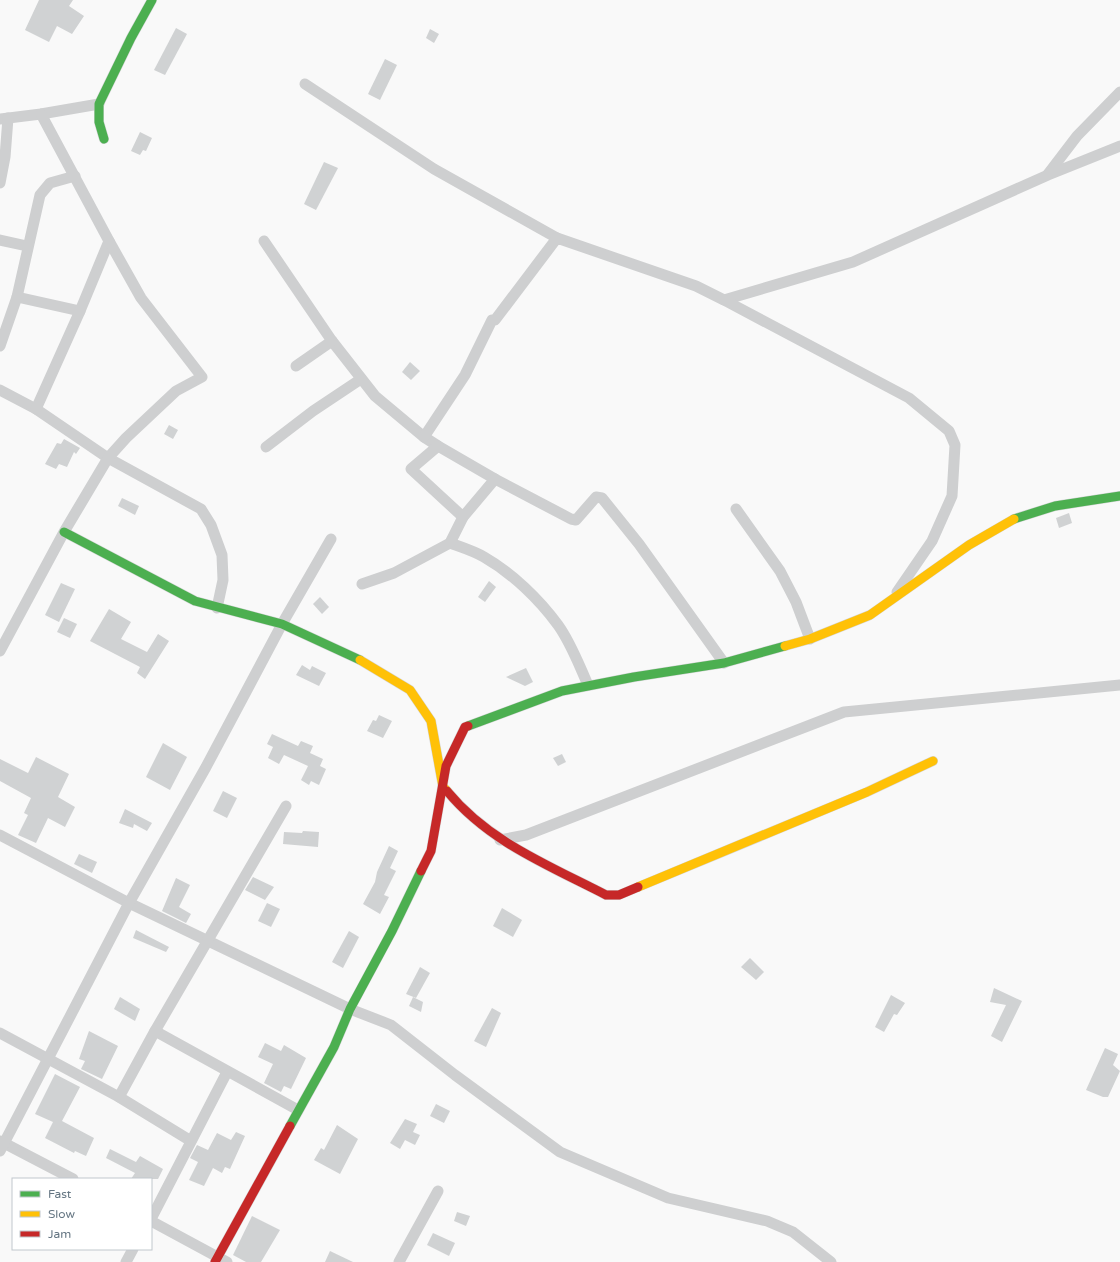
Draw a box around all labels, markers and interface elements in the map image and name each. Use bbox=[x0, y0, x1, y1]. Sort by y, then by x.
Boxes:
legend bbox=[12, 1178, 152, 1250]
text: Fast bbox=[48, 1187, 72, 1201]
text: Slow bbox=[48, 1207, 75, 1221]
text: Jam bbox=[48, 1227, 71, 1241]

